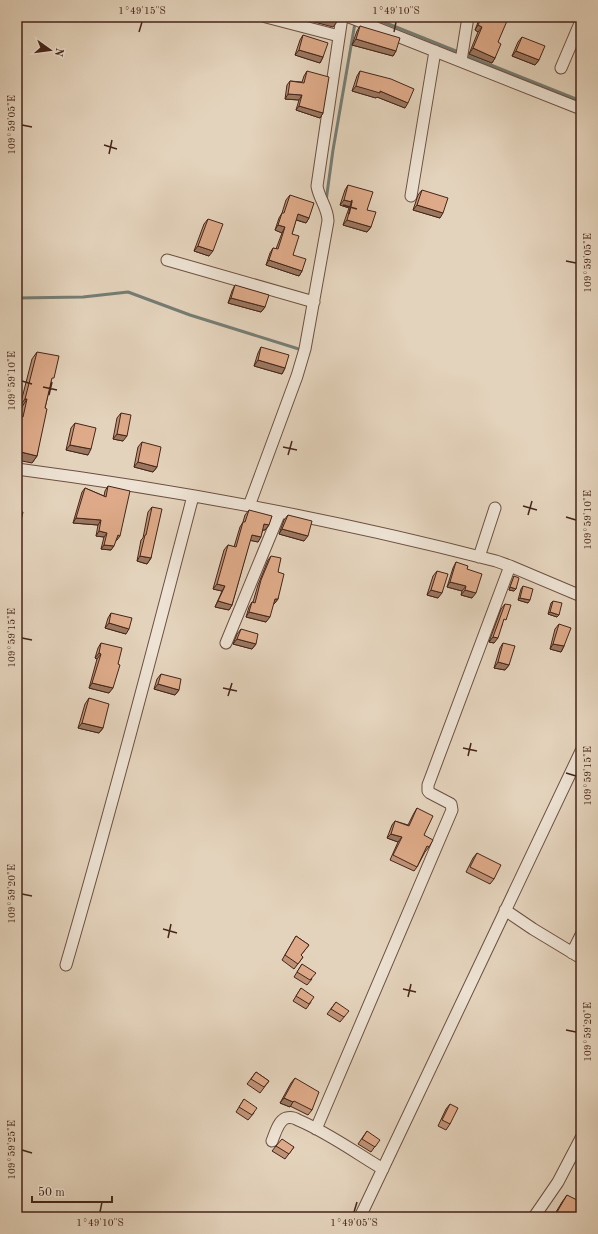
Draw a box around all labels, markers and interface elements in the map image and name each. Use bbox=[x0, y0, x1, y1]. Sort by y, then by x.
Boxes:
text: 1°49'15"S bbox=[118, 6, 166, 16]
text: 1°49'10"S bbox=[372, 6, 420, 16]
north arrow bbox=[30, 30, 70, 70]
text: N bbox=[52, 47, 65, 58]
text: 109°59'05"E bbox=[7, 95, 17, 155]
text: 109°59'05"E bbox=[583, 233, 593, 293]
text: 109°59'10"E bbox=[7, 351, 17, 411]
text: 109°59'10"E bbox=[583, 490, 593, 550]
text: 109°59'15"E bbox=[7, 608, 17, 668]
text: 109°59'15"E bbox=[583, 746, 593, 806]
text: 109°59'20"E bbox=[7, 864, 17, 924]
text: 109°59'20"E bbox=[583, 1002, 593, 1062]
text: 109°59'25"E bbox=[7, 1120, 17, 1180]
scale bar bbox=[32, 1178, 112, 1204]
text: 50 m bbox=[38, 1186, 65, 1199]
text: 1°49'10"S bbox=[76, 1218, 124, 1228]
text: 1°49'05"S bbox=[330, 1218, 378, 1228]

